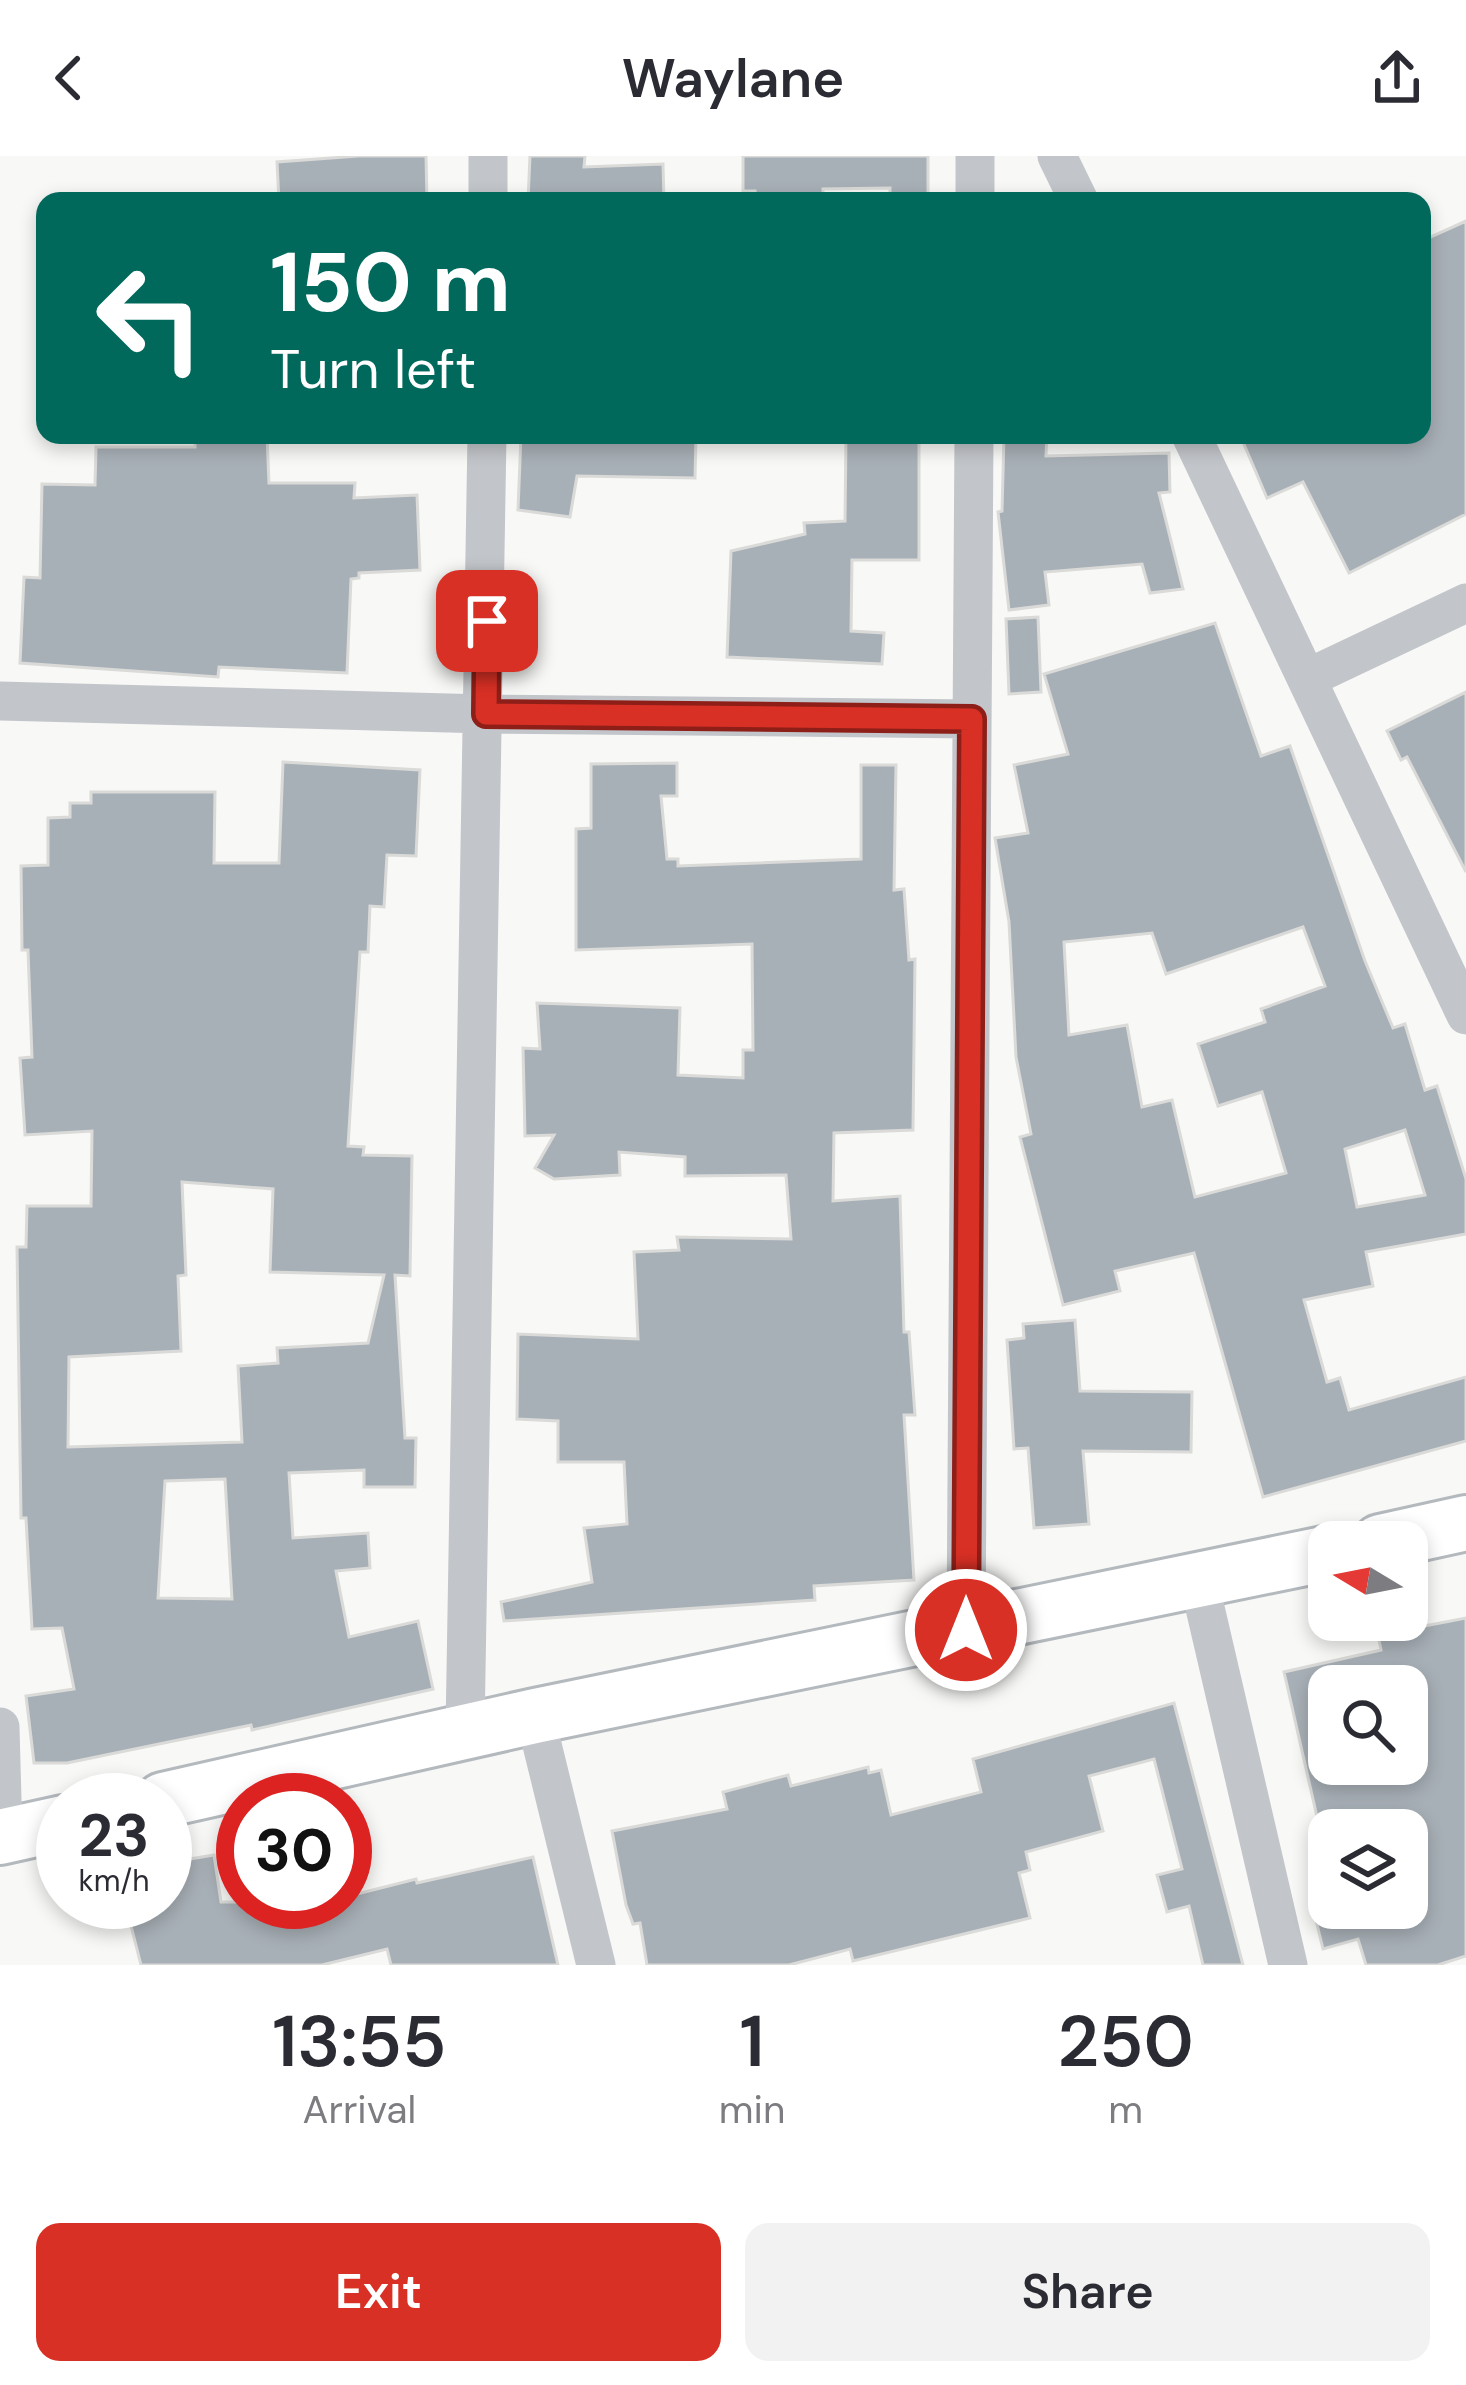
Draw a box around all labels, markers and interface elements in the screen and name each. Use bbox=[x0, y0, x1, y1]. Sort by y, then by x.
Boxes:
text: Waylane bbox=[622, 43, 844, 114]
icon: back bbox=[36, 45, 102, 111]
icon: share bbox=[1364, 45, 1430, 111]
text: 150 m bbox=[270, 228, 511, 337]
icon: left bbox=[72, 240, 228, 396]
text: Turn left bbox=[270, 334, 476, 405]
pin bbox=[436, 570, 538, 672]
icon: arrive bbox=[454, 588, 520, 654]
north arrow bbox=[1308, 1521, 1428, 1641]
map controls bbox=[1308, 1521, 1428, 1929]
position arrow bbox=[903, 1567, 1029, 1693]
button: search bbox=[1308, 1665, 1428, 1785]
speed limit sign: 30 bbox=[216, 1773, 372, 1929]
text: 23 bbox=[79, 1796, 149, 1875]
button: layers bbox=[1308, 1809, 1428, 1929]
text: km/h bbox=[79, 1861, 149, 1900]
text: 13:55 bbox=[272, 1995, 447, 2088]
text: 1 bbox=[740, 1995, 765, 2088]
text: 250 bbox=[1058, 1995, 1194, 2088]
text: Arrival bbox=[303, 2084, 416, 2135]
text: min bbox=[719, 2084, 785, 2135]
text: m bbox=[1108, 2084, 1143, 2135]
button: Exit bbox=[36, 2223, 721, 2361]
button: Share bbox=[745, 2223, 1430, 2361]

